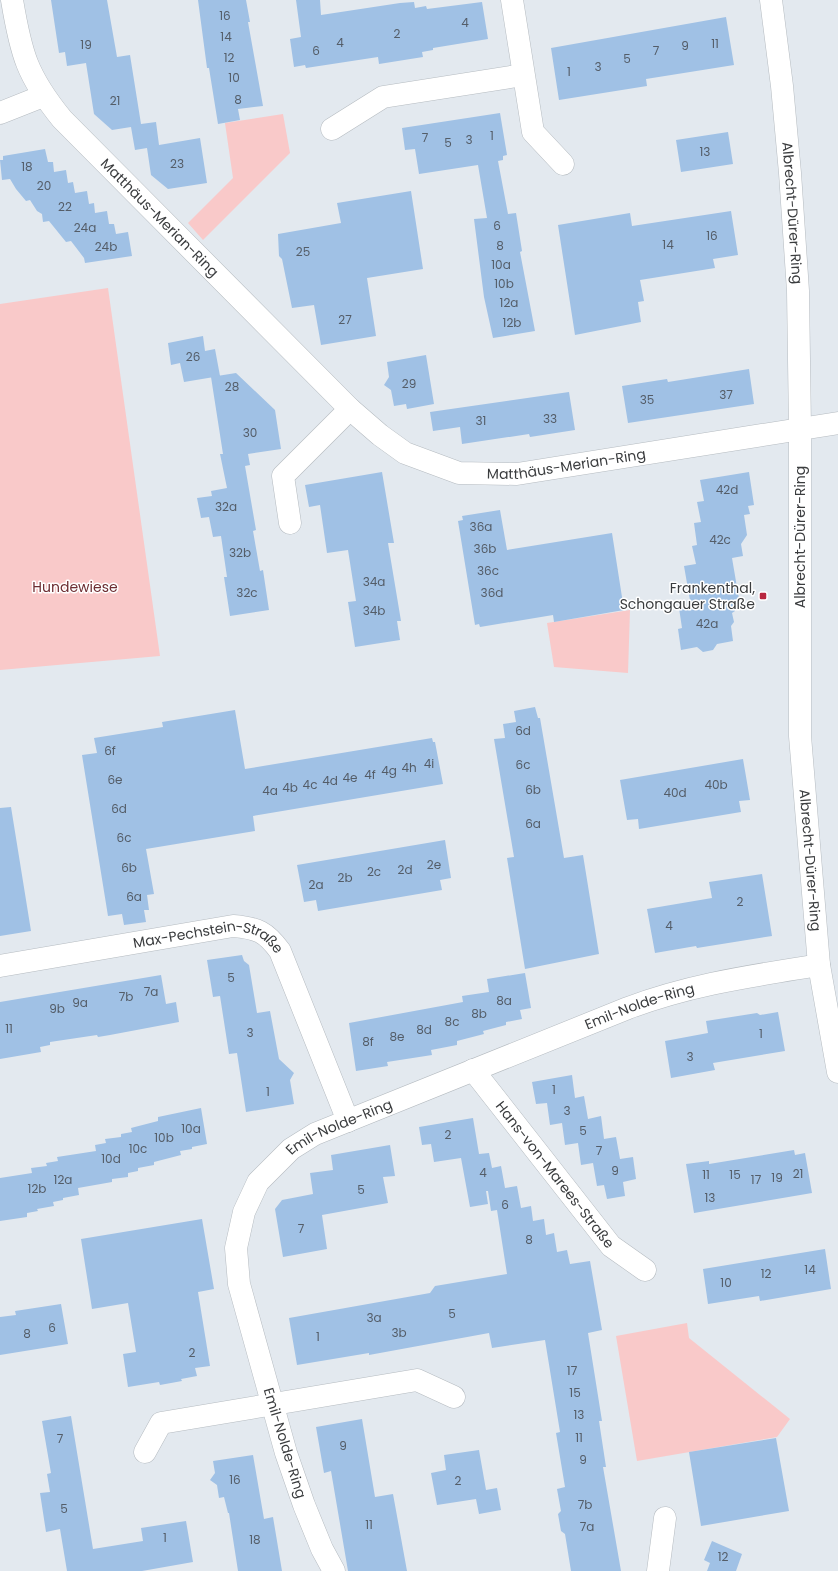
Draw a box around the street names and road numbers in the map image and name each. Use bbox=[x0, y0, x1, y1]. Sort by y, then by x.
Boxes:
street label: Albrecht-Dürer-Ring bbox=[777, 141, 808, 285]
street label: Matthäus-Merian-Ring bbox=[96, 154, 223, 281]
street label: Matthäus-Merian-Ring bbox=[487, 444, 647, 484]
street label: Albrecht-Dürer-Ring bbox=[790, 466, 810, 608]
street label: Albrecht-Dürer-Ring bbox=[794, 788, 826, 932]
street label: Max-Pechstein-Straße bbox=[131, 916, 288, 958]
street label: Emil-Nolde-Ring bbox=[582, 978, 696, 1034]
street label: Emil-Nolde-Ring bbox=[281, 1094, 395, 1159]
street label: Hans-von-Marees-Straße bbox=[491, 1097, 619, 1253]
street label: Emil-Nolde-Ring bbox=[259, 1385, 311, 1501]

